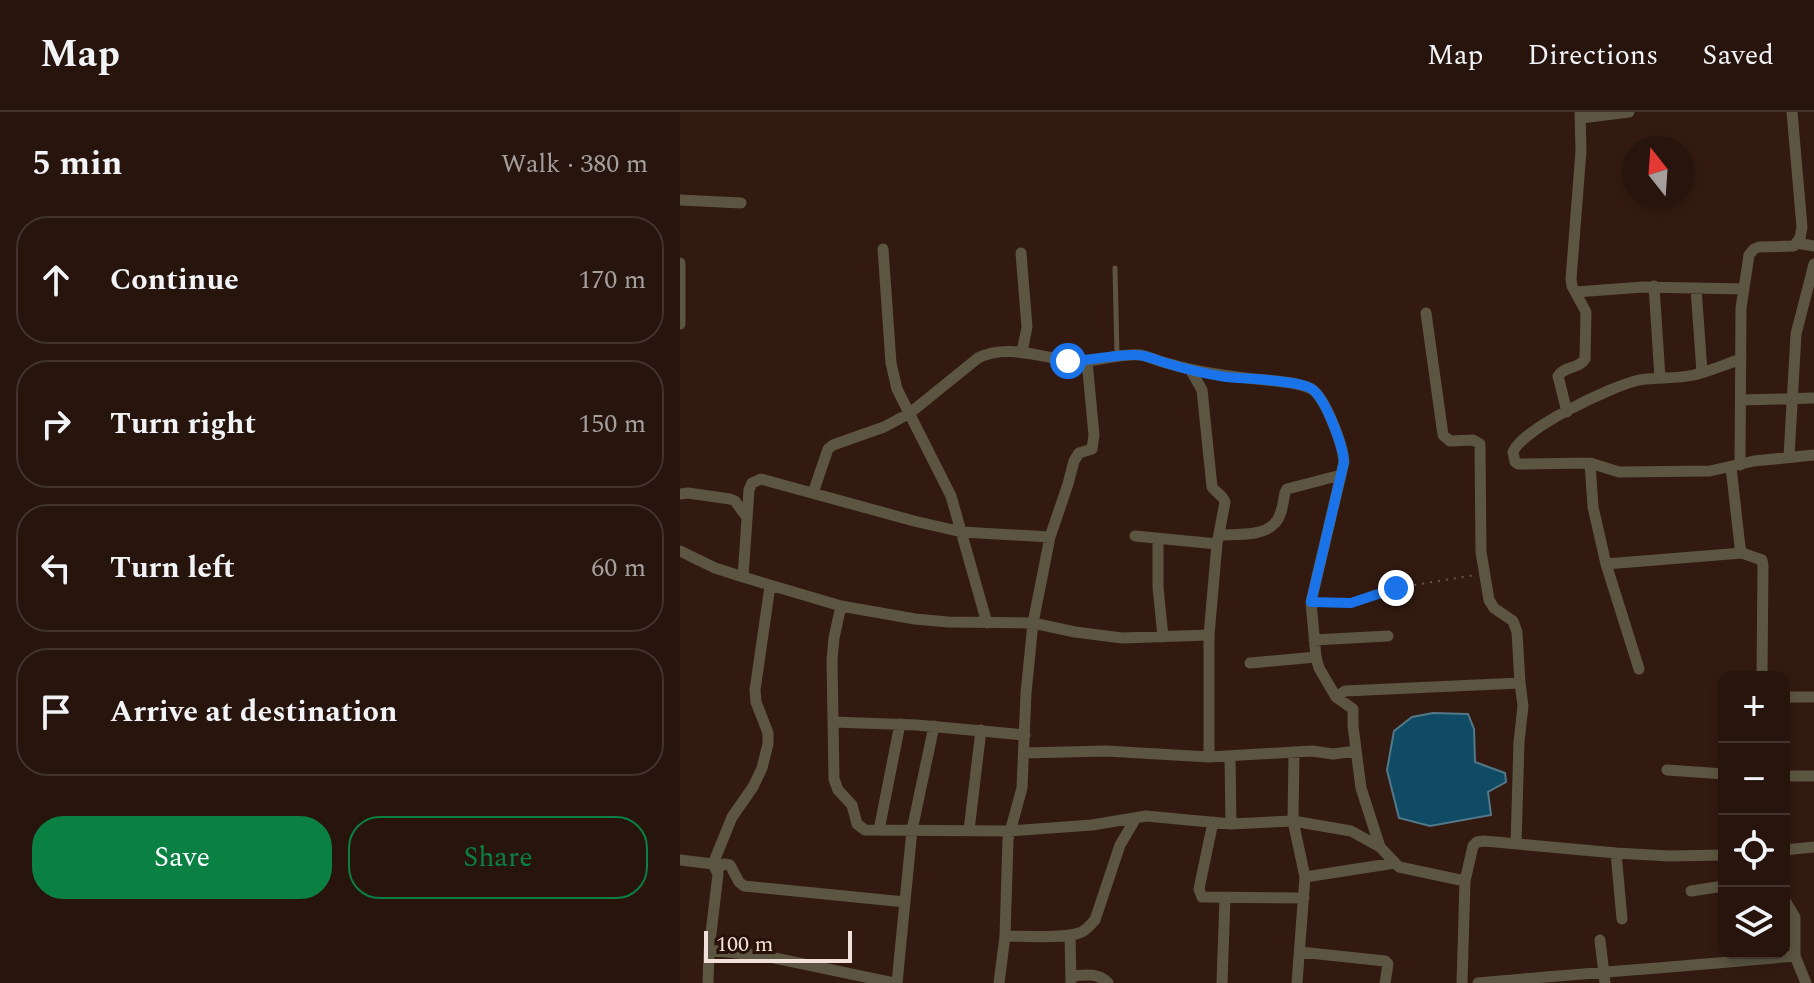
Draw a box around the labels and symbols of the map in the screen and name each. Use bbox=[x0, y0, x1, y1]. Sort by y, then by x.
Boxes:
north arrow bbox=[1622, 136, 1694, 208]
route start bbox=[1050, 343, 1086, 379]
route end bbox=[1378, 570, 1414, 606]
scale bar bbox=[704, 927, 852, 963]

